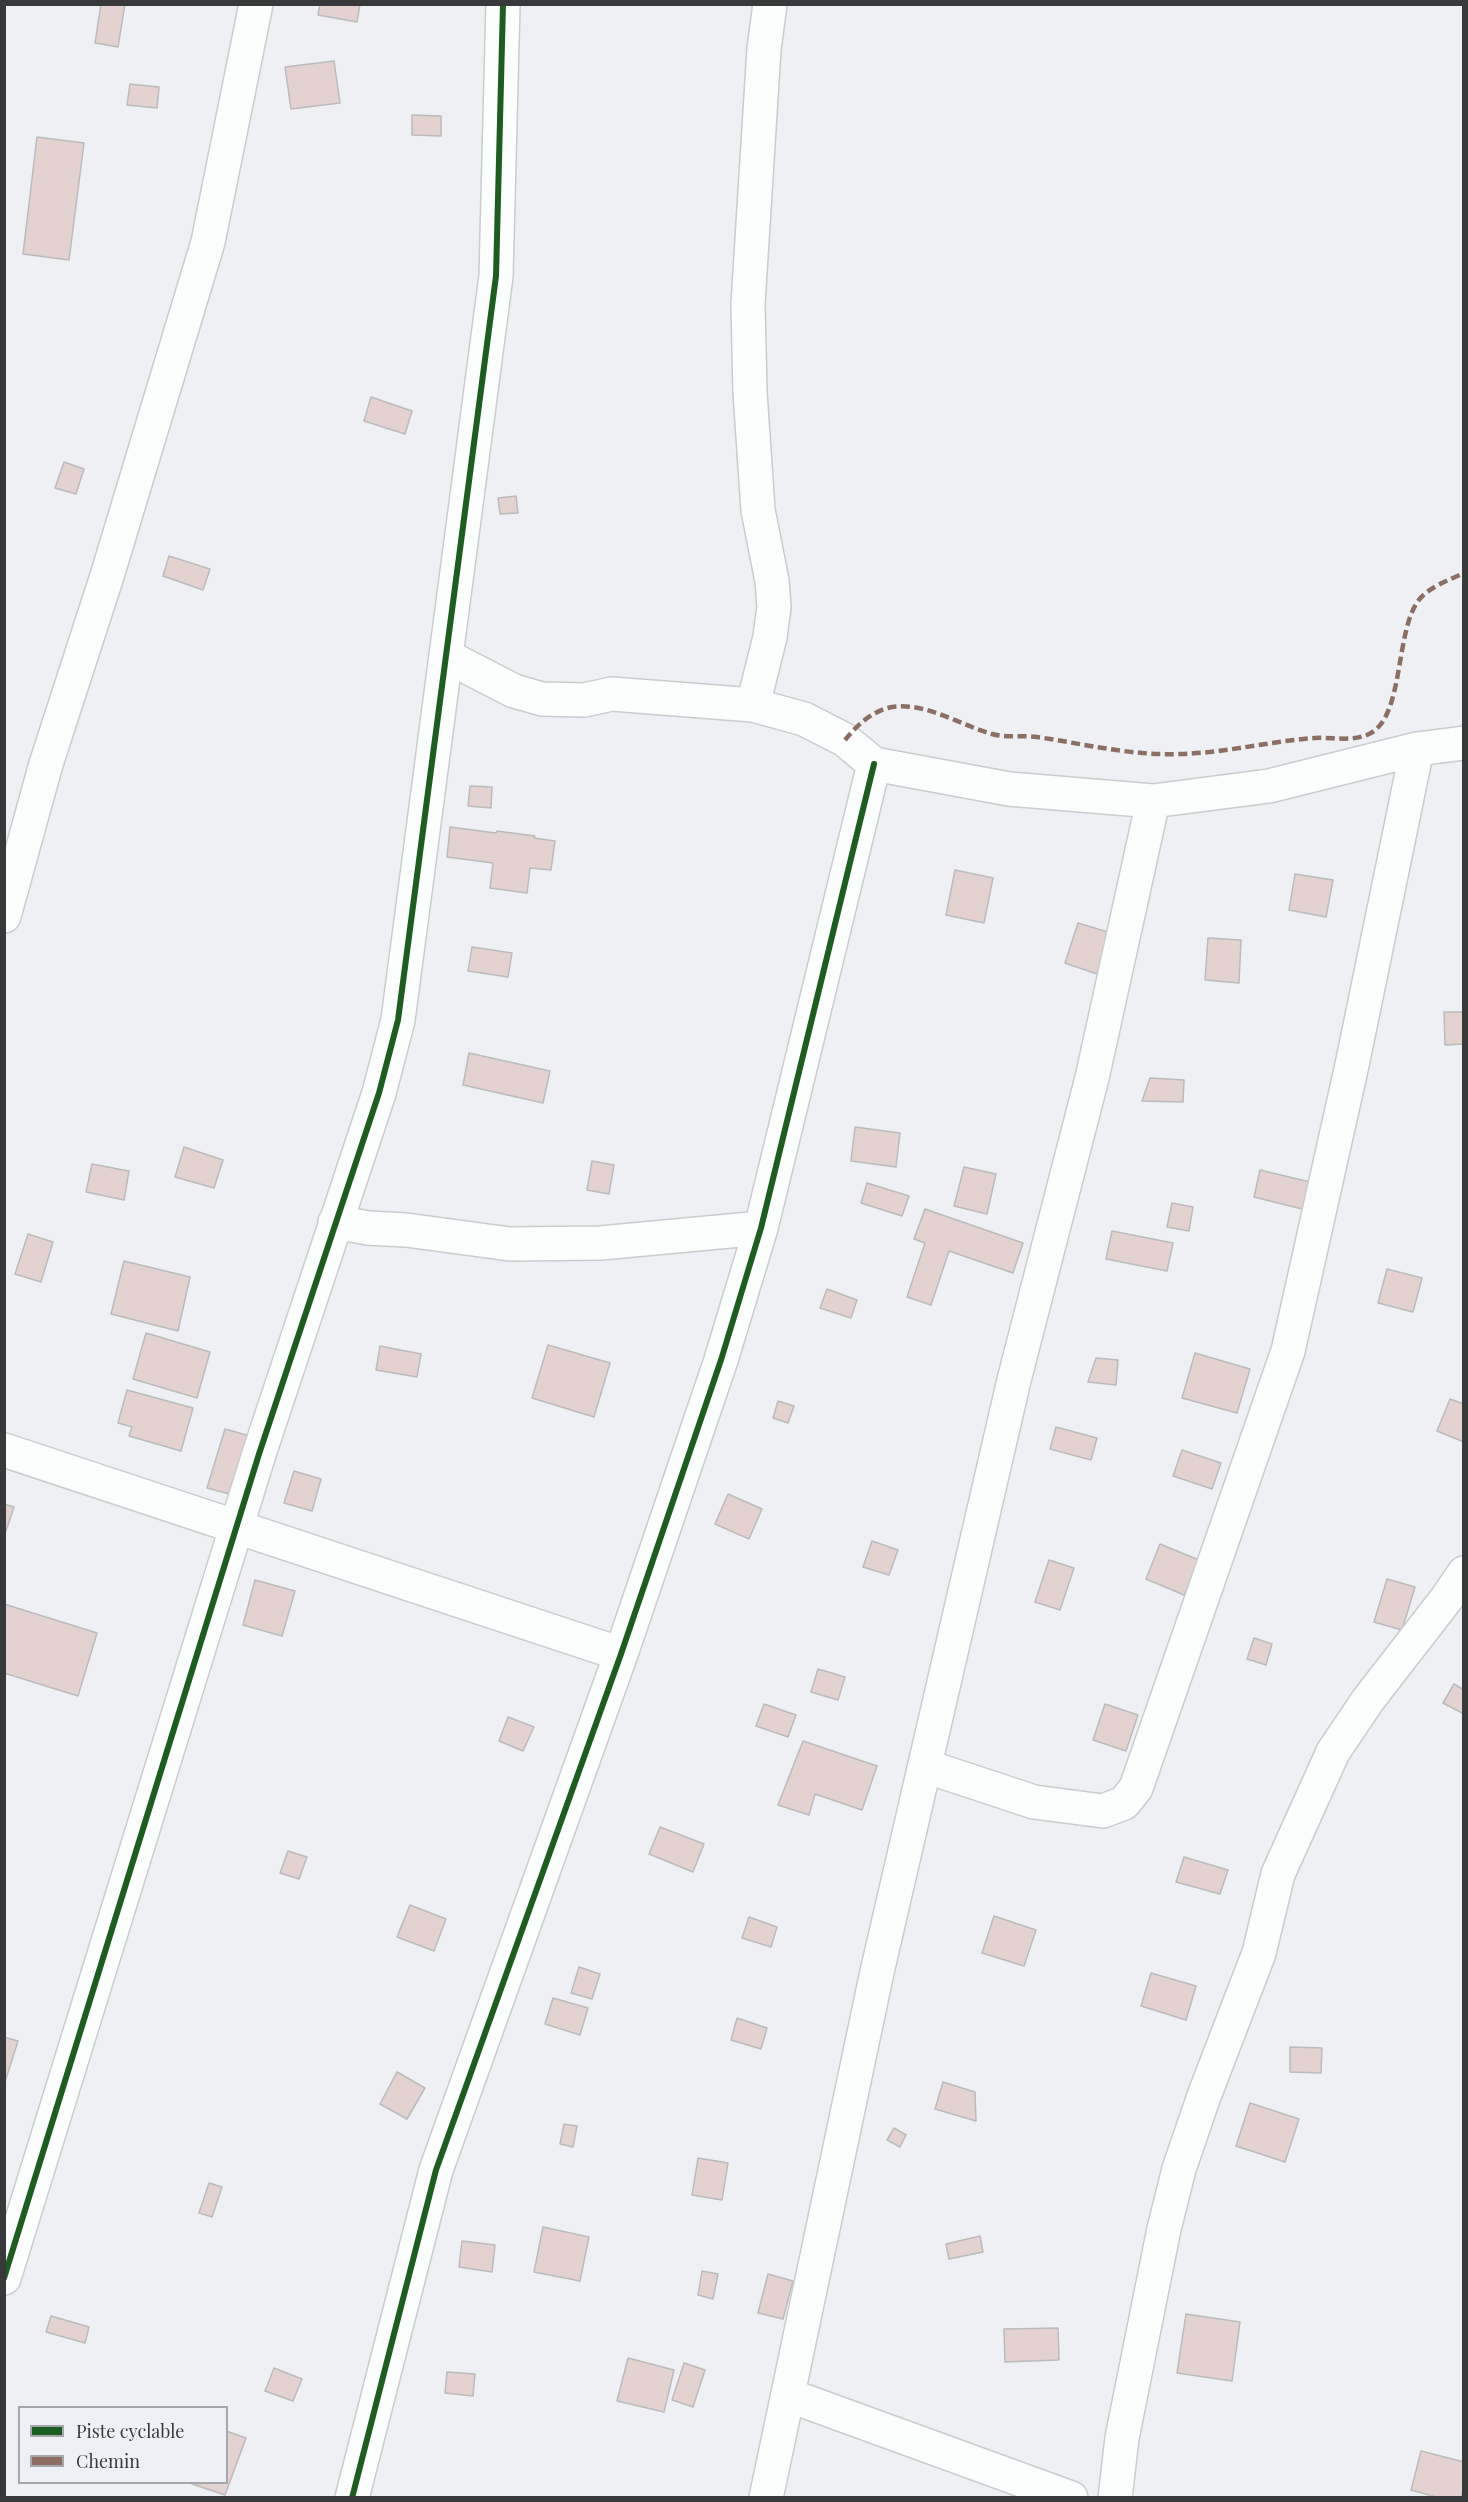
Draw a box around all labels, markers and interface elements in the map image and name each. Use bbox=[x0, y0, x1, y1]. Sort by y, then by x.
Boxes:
legend bbox=[18, 2406, 228, 2484]
text: Piste cyclable bbox=[76, 2419, 184, 2443]
text: Chemin bbox=[76, 2449, 140, 2473]

